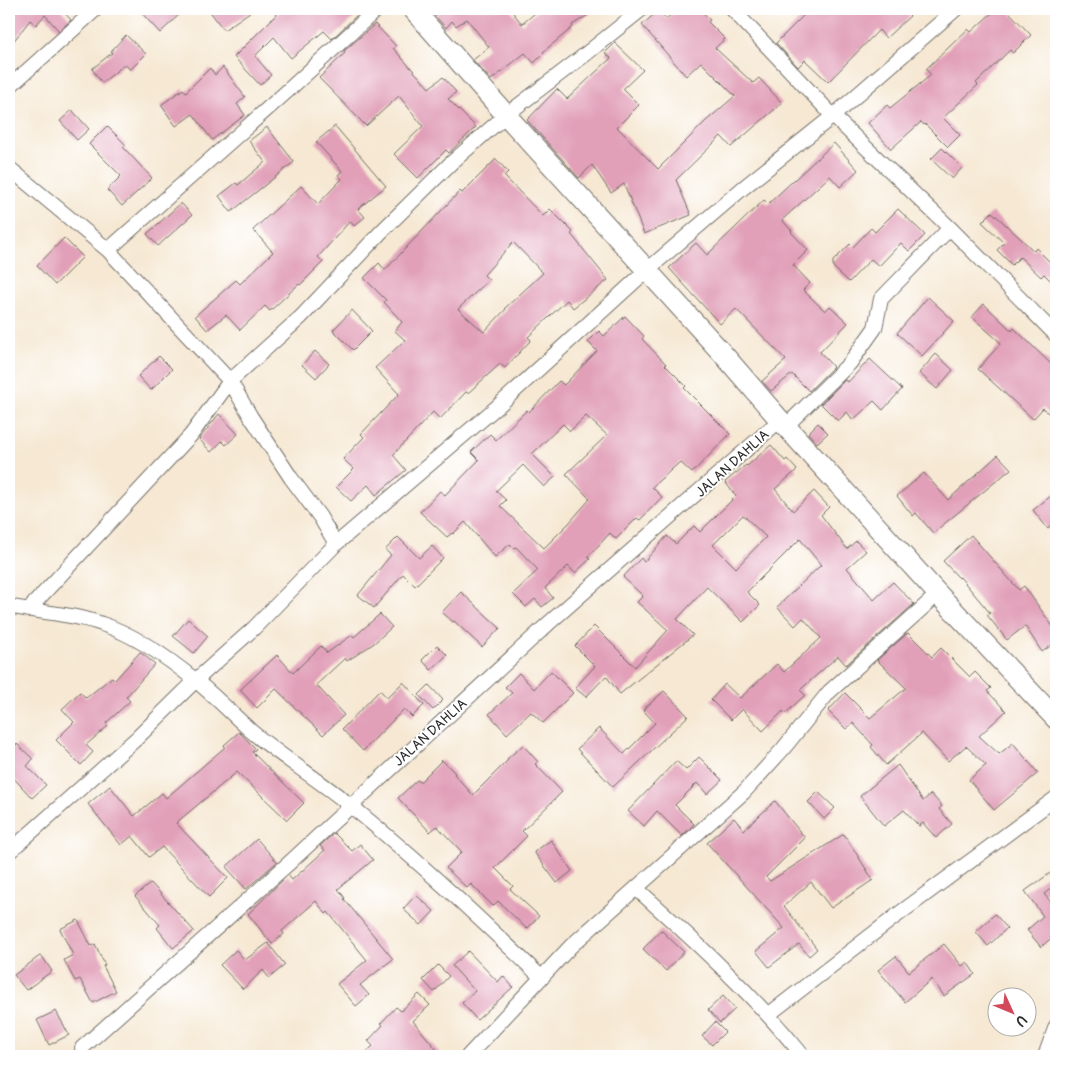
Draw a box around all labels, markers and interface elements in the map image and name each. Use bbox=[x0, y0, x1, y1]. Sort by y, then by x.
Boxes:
street label: JALAN DAHLIA bbox=[692, 426, 773, 501]
street label: JALAN DAHLIA bbox=[390, 695, 471, 770]
north arrow bbox=[988, 988, 1038, 1038]
text: U bbox=[1012, 1011, 1030, 1030]

